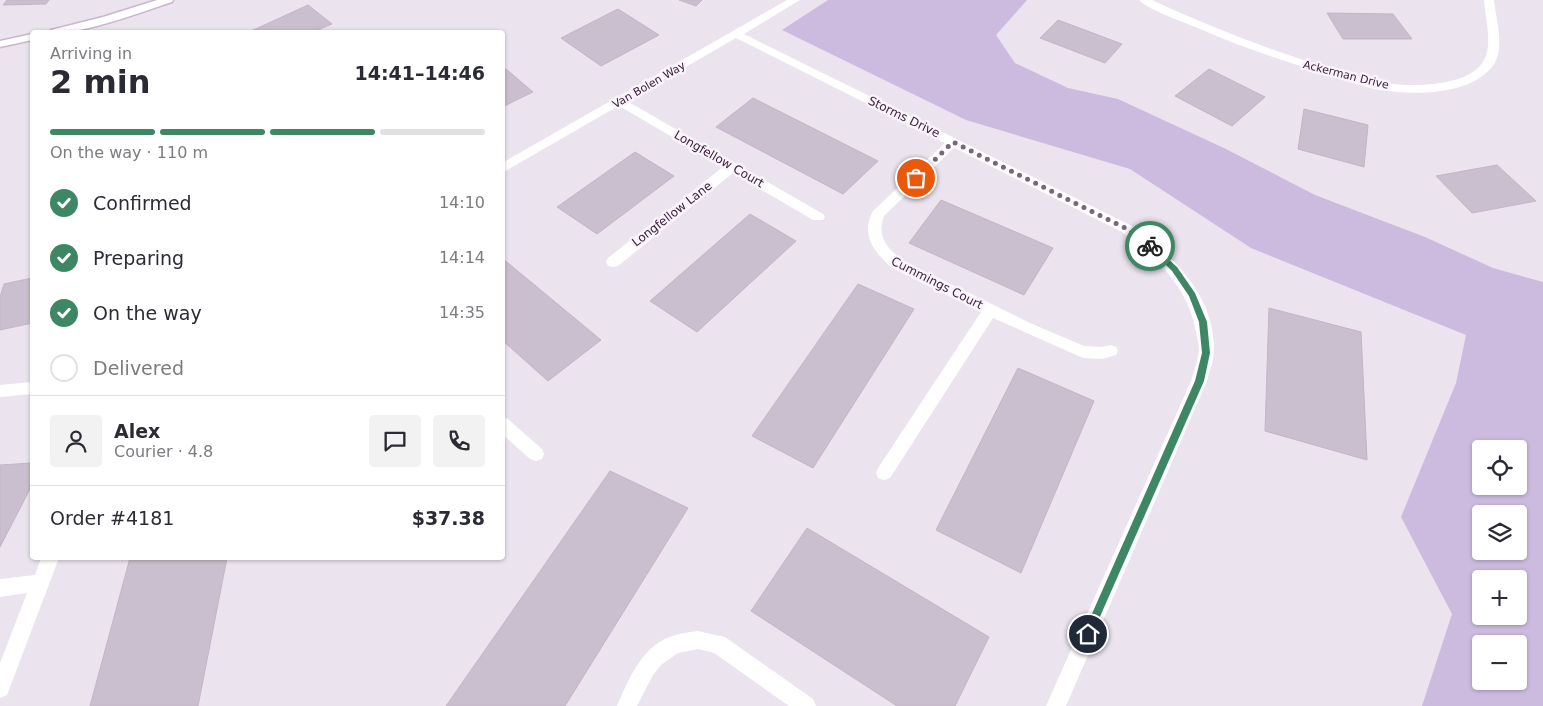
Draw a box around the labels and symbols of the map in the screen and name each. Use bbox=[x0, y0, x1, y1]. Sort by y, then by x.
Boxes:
street label: Ackerman Drive bbox=[1302, 58, 1390, 92]
street label: Van Bolen Way bbox=[610, 59, 688, 111]
street label: Storms Drive bbox=[866, 94, 942, 140]
street label: Longfellow Court bbox=[672, 128, 767, 191]
pin bbox=[895, 157, 937, 199]
street label: Longfellow Lane bbox=[629, 179, 715, 249]
courier bbox=[1125, 221, 1175, 271]
street label: Cummings Court bbox=[889, 254, 985, 312]
pin bbox=[1067, 613, 1109, 655]

